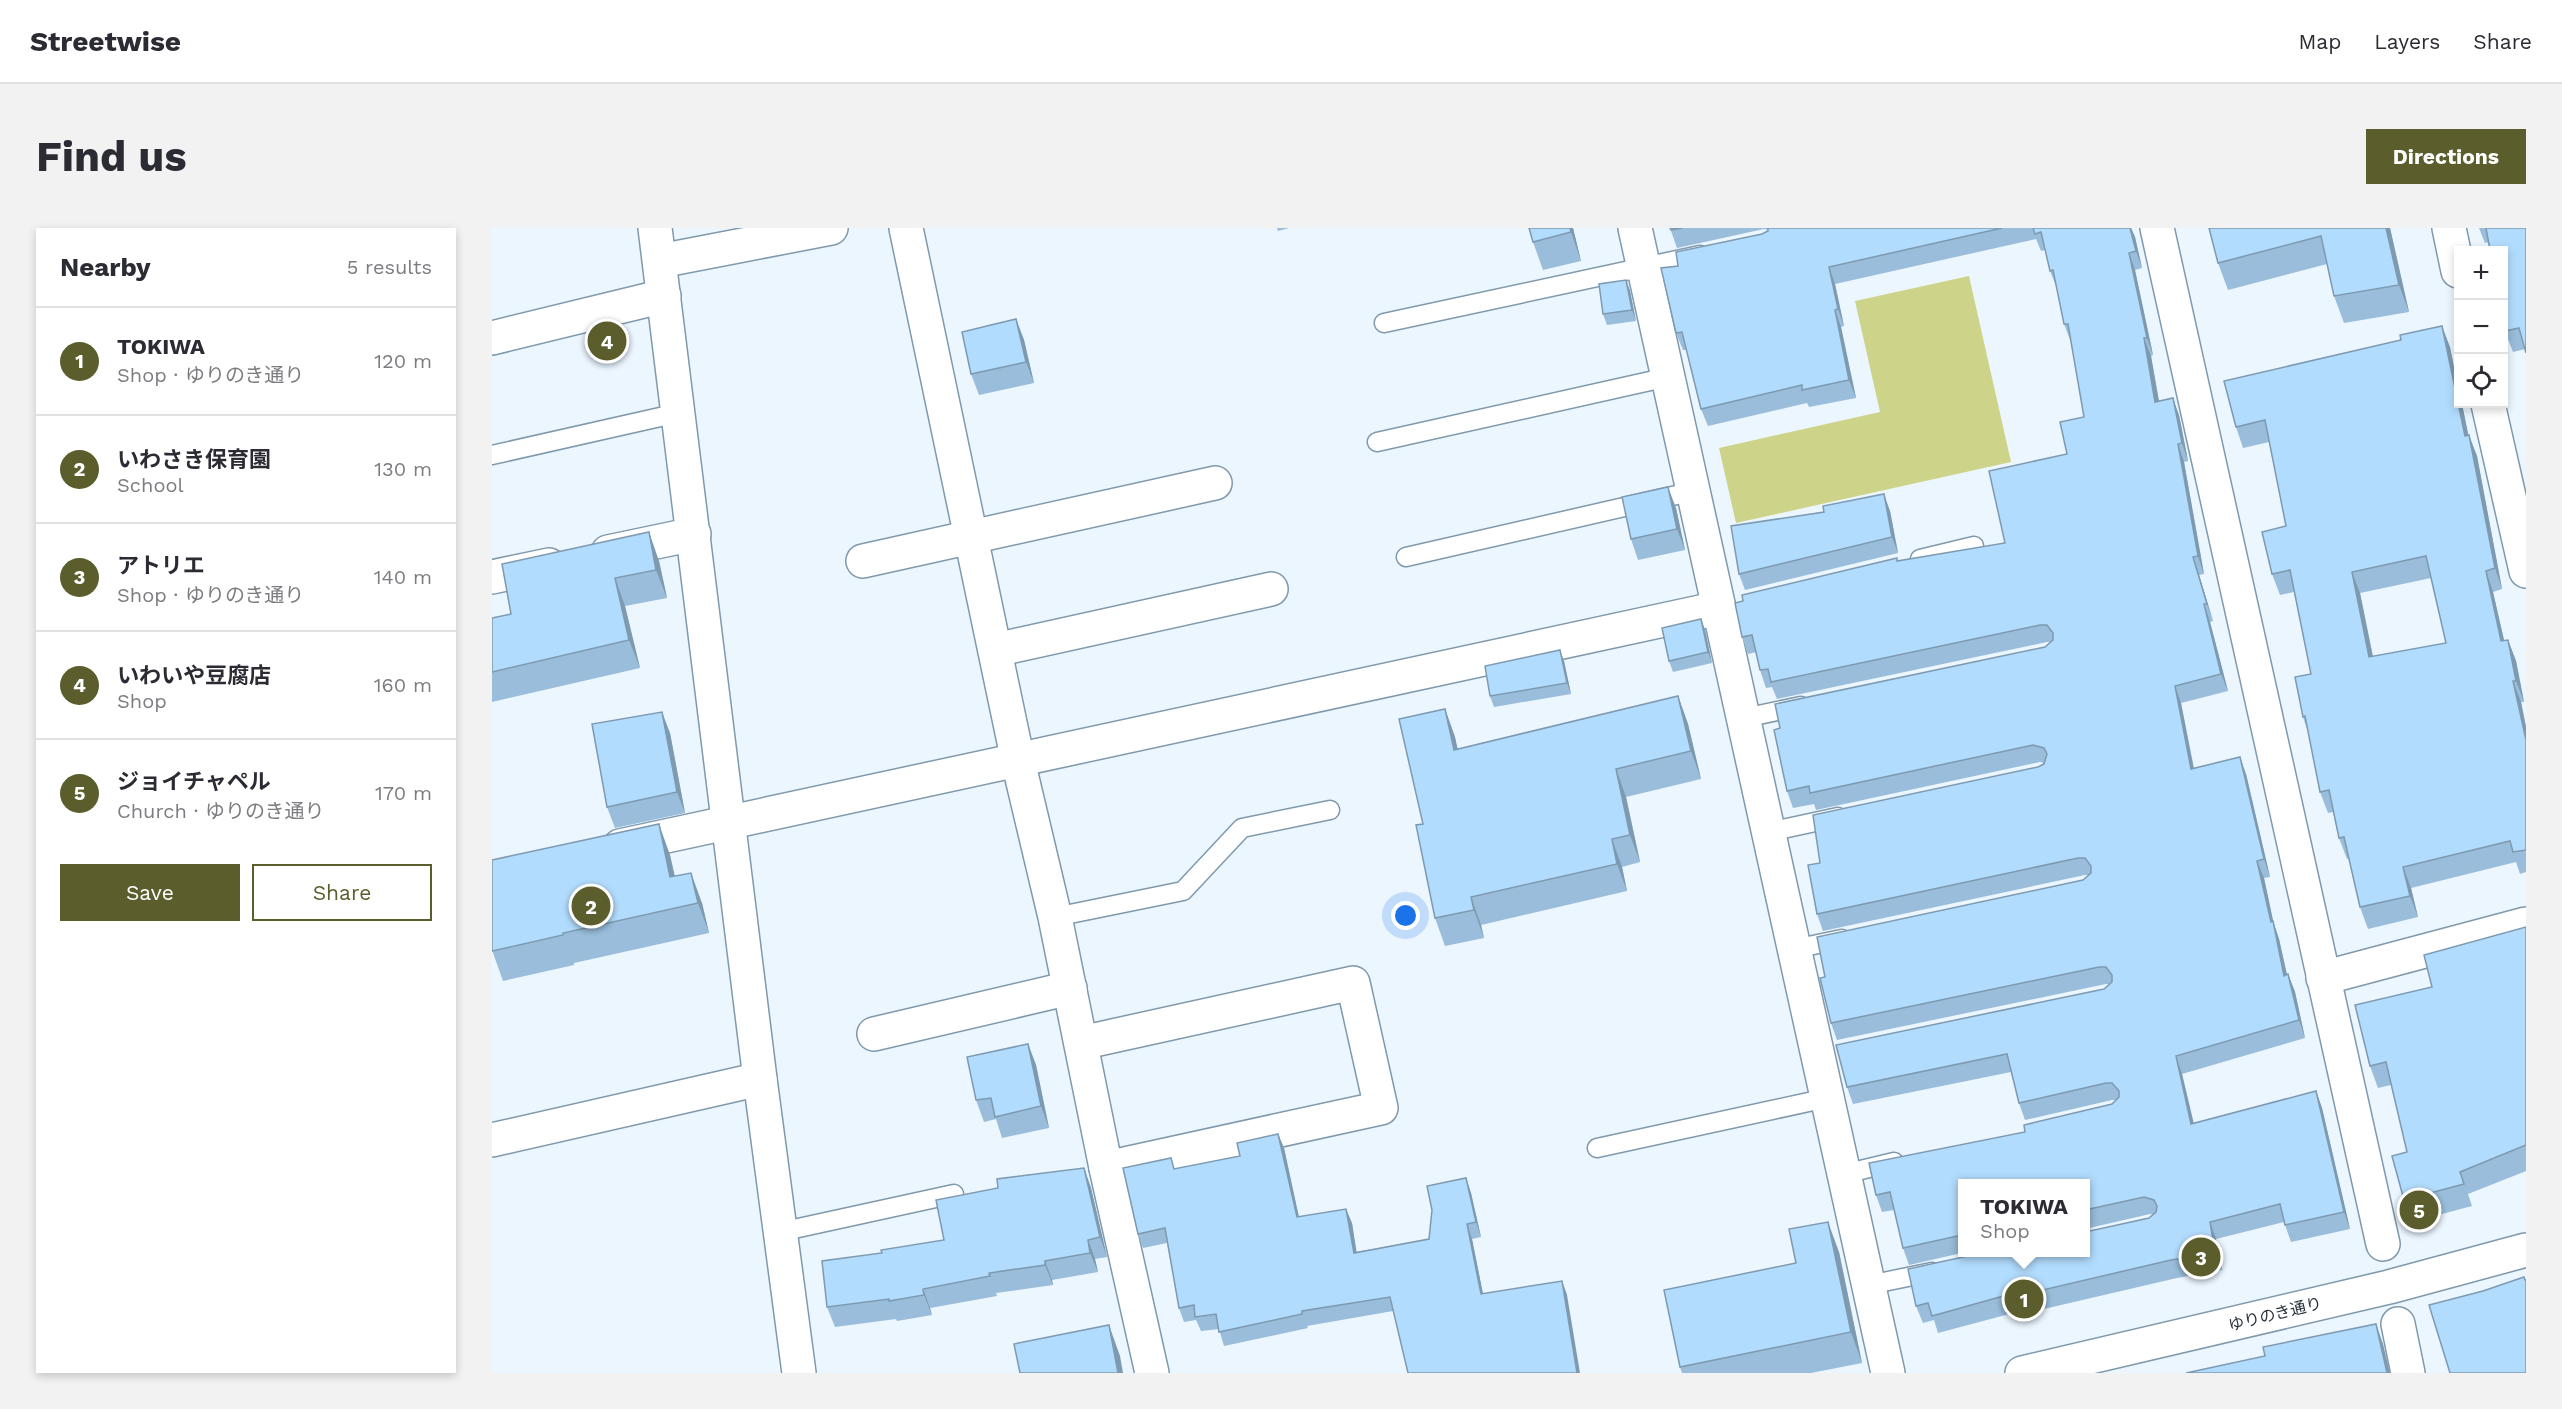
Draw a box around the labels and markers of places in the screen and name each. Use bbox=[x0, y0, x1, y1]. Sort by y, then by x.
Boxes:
pin: 4 bbox=[588, 318, 626, 364]
pin: 2 bbox=[572, 884, 610, 928]
pin: 5 bbox=[2400, 1188, 2438, 1232]
pin: 3 bbox=[2182, 1234, 2220, 1280]
pin: 1 bbox=[2004, 1276, 2044, 1322]

